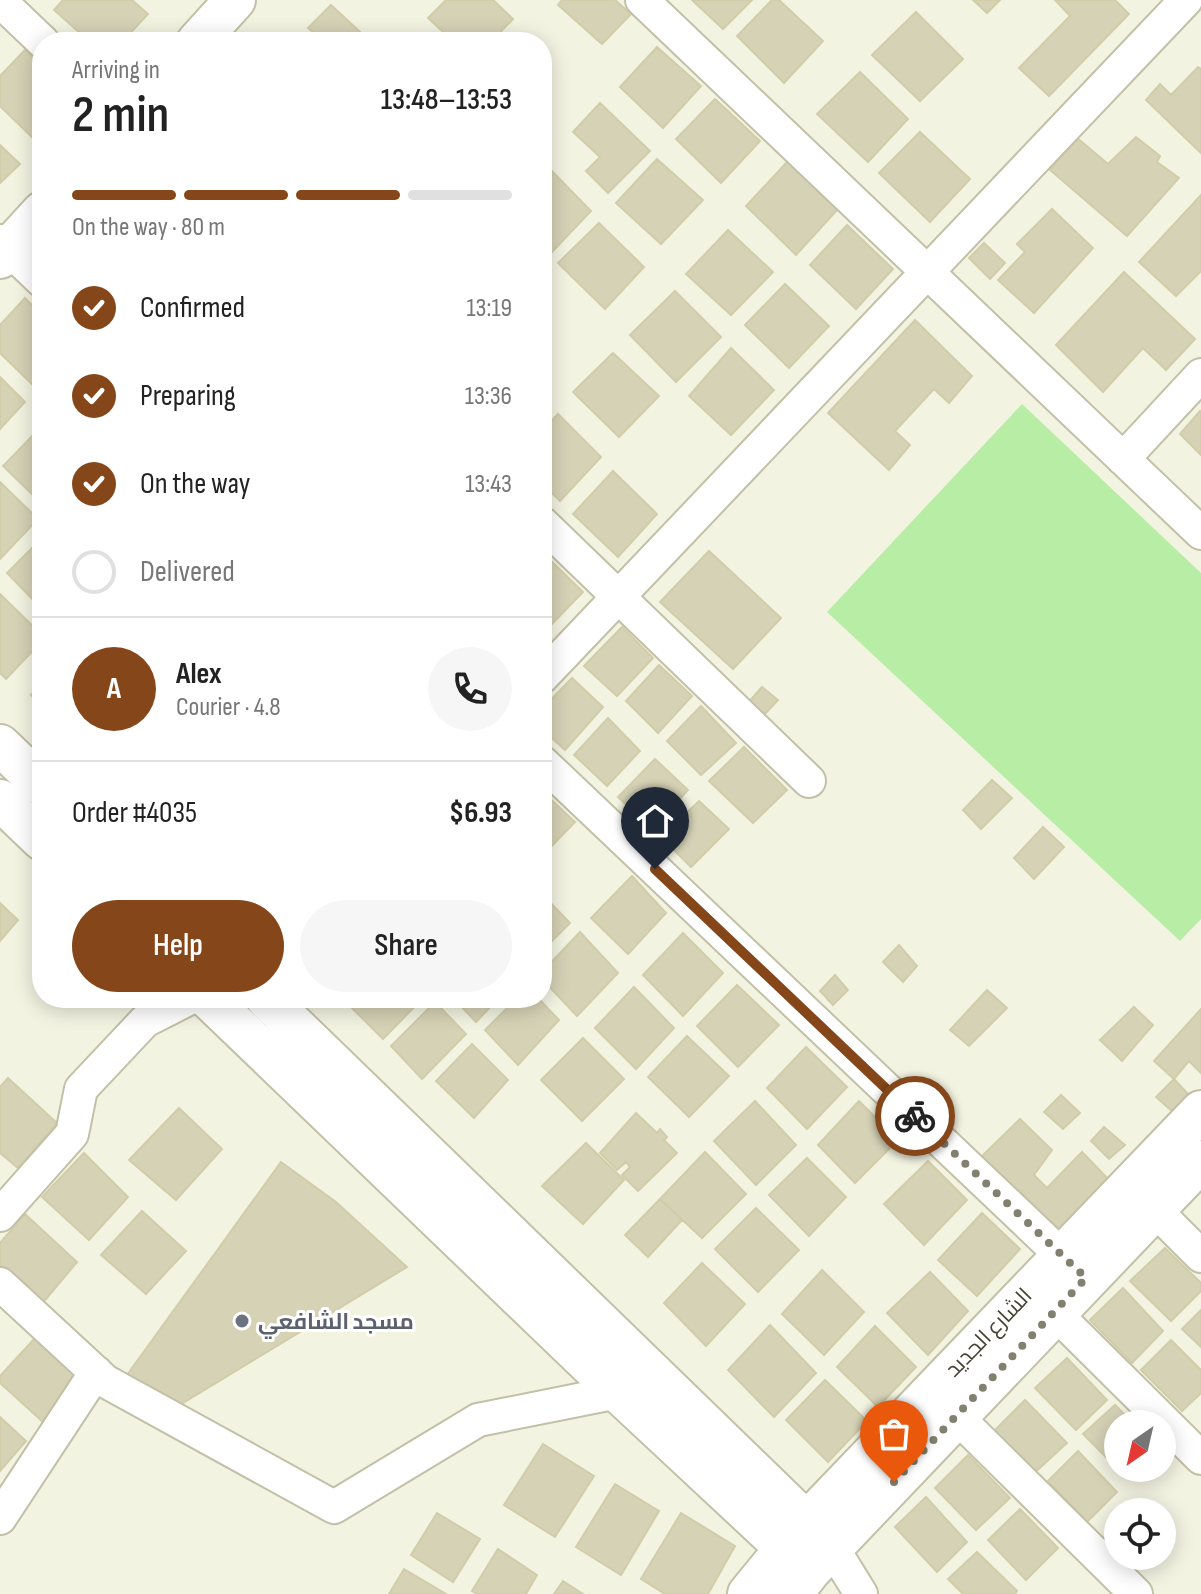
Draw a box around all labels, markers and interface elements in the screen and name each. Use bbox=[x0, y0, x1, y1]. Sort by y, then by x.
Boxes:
text: Arriving in bbox=[72, 55, 160, 86]
text: 13:48–13:53 bbox=[381, 82, 512, 118]
text: 2 min bbox=[72, 84, 169, 147]
text: On the way · 80 m bbox=[72, 212, 225, 243]
icon: check bbox=[72, 286, 116, 330]
text: Confirmed bbox=[140, 290, 245, 326]
text: 13:19 bbox=[466, 293, 512, 324]
icon: check bbox=[72, 374, 116, 418]
text: Preparing bbox=[140, 378, 236, 414]
text: 13:36 bbox=[465, 381, 512, 412]
icon: check bbox=[72, 462, 116, 506]
text: On the way bbox=[140, 466, 250, 502]
text: 13:43 bbox=[465, 469, 512, 500]
text: Delivered bbox=[140, 554, 235, 590]
button: phone bbox=[428, 647, 512, 731]
text: Alex bbox=[176, 656, 222, 692]
text: A bbox=[107, 671, 121, 707]
text: Courier · 4.8 bbox=[176, 692, 281, 723]
pin bbox=[621, 787, 689, 869]
text: Order #4035 bbox=[72, 795, 197, 831]
text: $6.93 bbox=[449, 795, 512, 831]
icon: home bbox=[633, 799, 677, 843]
button: Help bbox=[72, 900, 284, 992]
button: Share bbox=[300, 900, 512, 992]
courier bbox=[875, 1076, 955, 1156]
icon: bike bbox=[893, 1094, 937, 1138]
street label: الشارع الجديد bbox=[940, 1283, 1038, 1383]
place label: مسجد الشافعي bbox=[258, 1309, 414, 1339]
marker: مسجد الشافعي bbox=[233, 1312, 251, 1330]
pin bbox=[860, 1400, 928, 1482]
north arrow bbox=[1104, 1410, 1176, 1482]
map controls bbox=[1104, 1410, 1176, 1570]
icon: bag bbox=[872, 1412, 916, 1456]
button: locate bbox=[1104, 1498, 1176, 1570]

